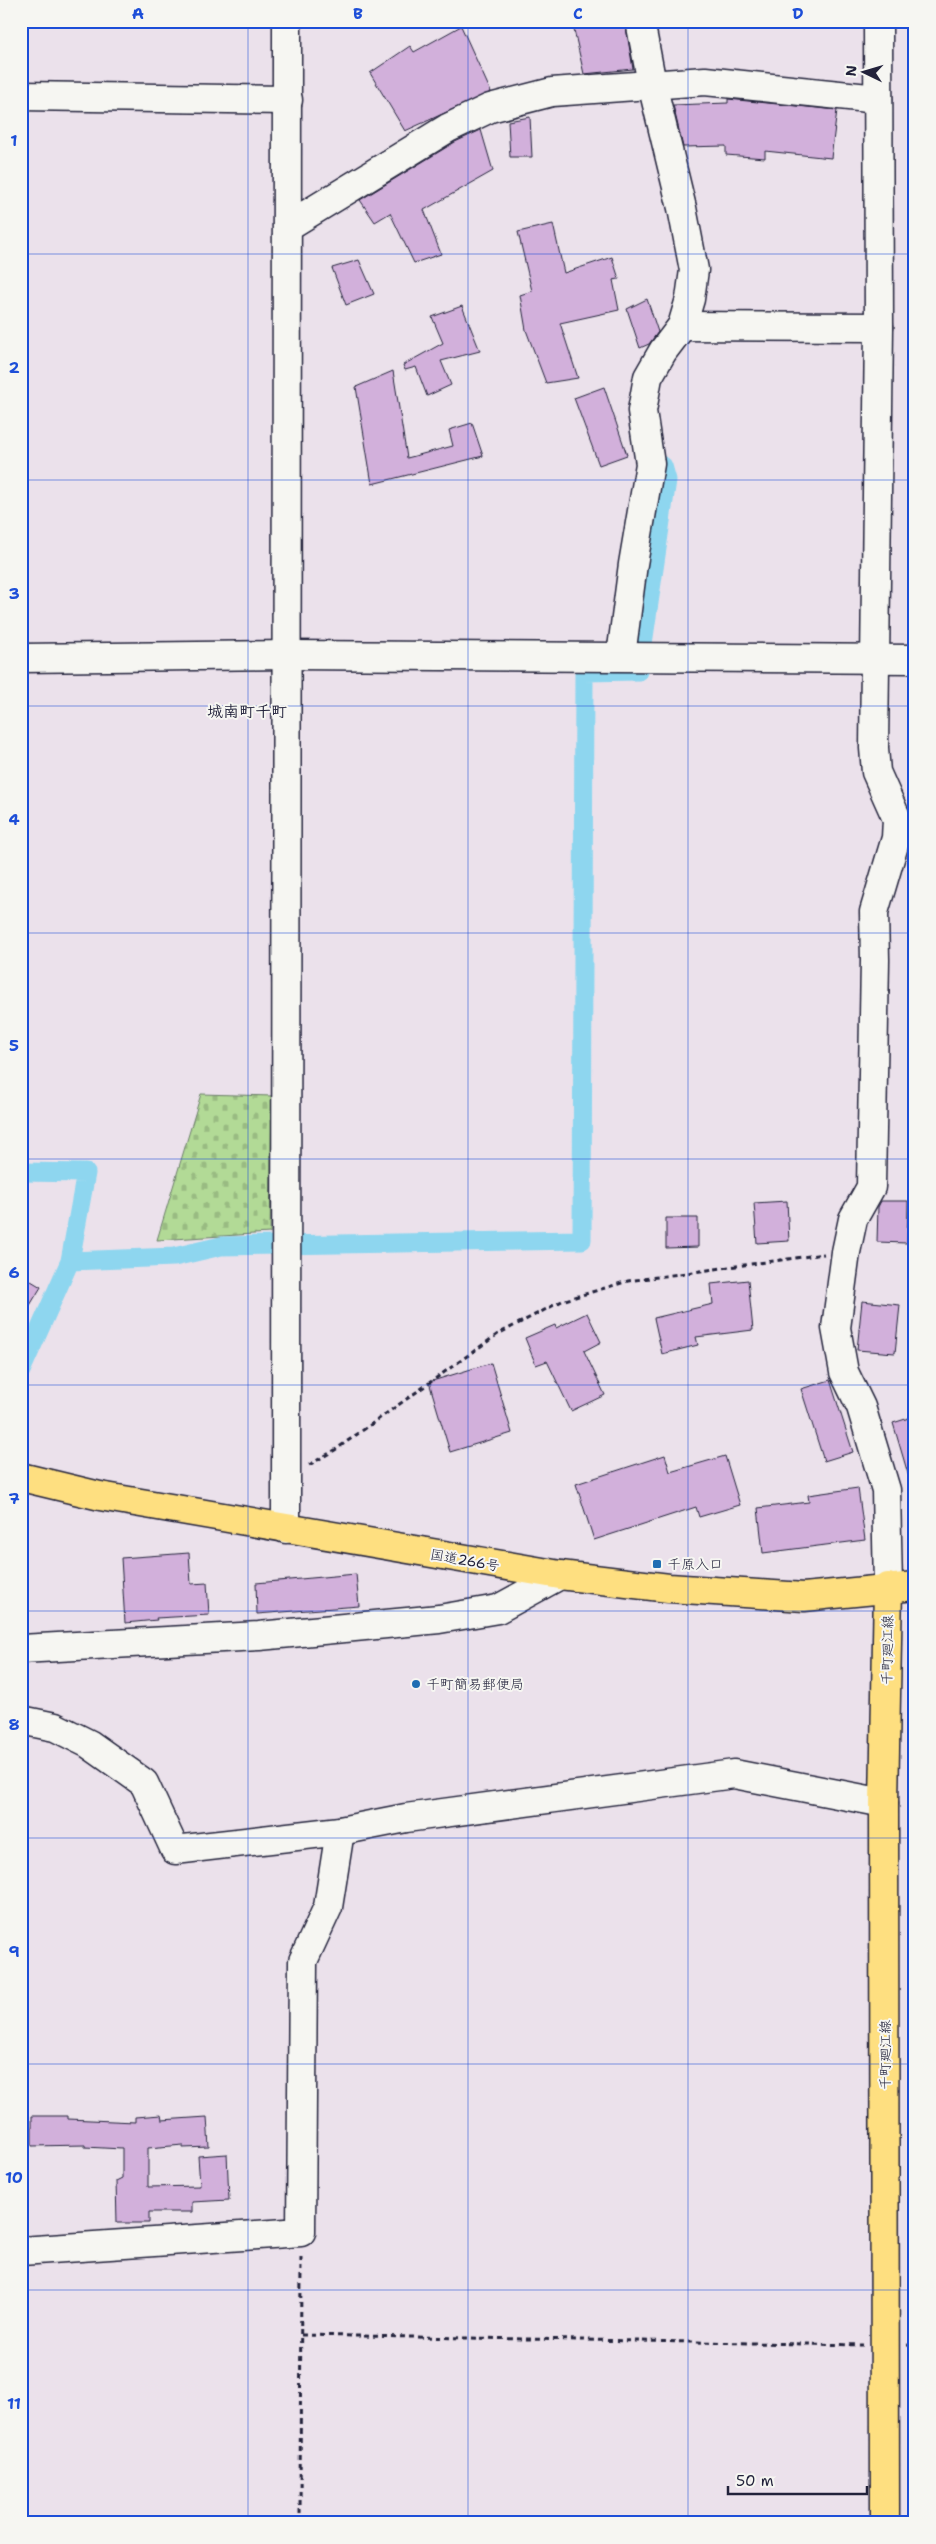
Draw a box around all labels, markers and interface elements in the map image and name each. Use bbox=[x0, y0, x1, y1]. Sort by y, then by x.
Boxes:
text: A bbox=[132, 3, 144, 24]
text: B bbox=[353, 3, 363, 24]
text: C bbox=[573, 3, 583, 24]
text: D bbox=[792, 3, 804, 24]
north arrow bbox=[838, 48, 888, 98]
text: N bbox=[842, 65, 860, 77]
text: 1 bbox=[10, 130, 18, 151]
text: 2 bbox=[8, 357, 20, 378]
text: 3 bbox=[8, 583, 20, 604]
district label: 城南町千町 bbox=[207, 701, 287, 722]
text: 4 bbox=[8, 809, 20, 830]
text: 5 bbox=[9, 1035, 19, 1056]
text: 6 bbox=[8, 1262, 20, 1283]
text: 7 bbox=[8, 1488, 20, 1509]
street label: 国道266号 bbox=[429, 1545, 501, 1575]
place label: 千原入口 bbox=[667, 1555, 723, 1573]
marker: 千原入口 bbox=[651, 1558, 663, 1570]
street label: 千町廻江線 bbox=[877, 1615, 897, 1685]
place label: 千町簡易郵便局 bbox=[426, 1675, 524, 1693]
marker: 千町簡易郵便局 bbox=[410, 1678, 422, 1690]
text: 8 bbox=[8, 1714, 20, 1735]
text: 9 bbox=[8, 1941, 20, 1962]
street label: 千町廻江線 bbox=[876, 2020, 894, 2090]
text: 10 bbox=[5, 2167, 23, 2188]
text: 11 bbox=[7, 2393, 21, 2414]
scale bar bbox=[728, 2464, 867, 2496]
text: 50 m bbox=[736, 2471, 774, 2491]

